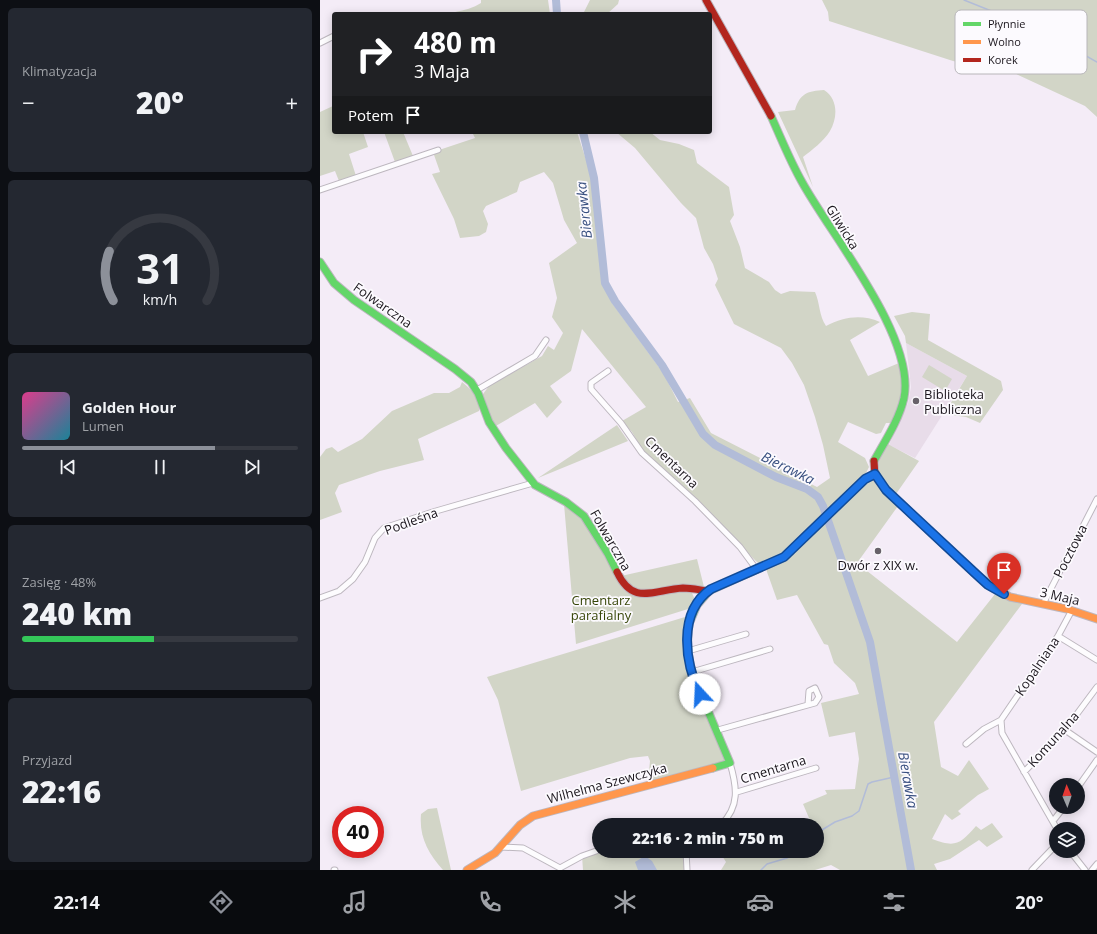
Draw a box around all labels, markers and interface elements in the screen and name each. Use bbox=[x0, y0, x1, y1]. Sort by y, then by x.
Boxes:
legend bbox=[955, 10, 1087, 74]
text: Płynnie bbox=[988, 16, 1025, 31]
text: 480 m bbox=[414, 23, 497, 61]
icon: right bbox=[348, 28, 400, 80]
text: Wolno bbox=[988, 34, 1021, 49]
text: Korek bbox=[988, 52, 1018, 67]
text: 3 Maja bbox=[414, 59, 470, 83]
text: Klimatyzacja bbox=[22, 62, 97, 80]
text: 20° bbox=[136, 82, 184, 123]
text: − bbox=[22, 87, 35, 117]
text: + bbox=[285, 87, 298, 117]
icon: arrive bbox=[402, 104, 424, 126]
text: Potem bbox=[348, 105, 394, 125]
water label: Bierawka bbox=[571, 181, 596, 239]
street label: Gliwicka bbox=[822, 201, 864, 253]
text: 31 bbox=[136, 239, 184, 295]
street label: Folwarczna bbox=[350, 278, 416, 332]
text: km/h bbox=[143, 289, 177, 308]
place label: Biblioteka Publiczna bbox=[924, 385, 984, 418]
marker: Biblioteka Publiczna bbox=[911, 396, 921, 406]
text: Golden Hour bbox=[82, 397, 176, 417]
text: Lumen bbox=[82, 417, 124, 435]
street label: Cmentarna bbox=[641, 432, 703, 492]
water label: Bierawka bbox=[758, 446, 818, 489]
icon: previous bbox=[57, 456, 79, 478]
icon: pause bbox=[149, 456, 171, 478]
icon: next bbox=[241, 456, 263, 478]
street label: Podleśna bbox=[382, 503, 440, 539]
street label: Folwarczna bbox=[586, 506, 636, 574]
street label: Pocztowa bbox=[1049, 521, 1091, 581]
marker: Dwór z XIX w. bbox=[873, 546, 883, 556]
pin bbox=[987, 553, 1021, 594]
place label: Dwór z XIX w. bbox=[837, 556, 919, 574]
icon: arrive bbox=[993, 559, 1015, 581]
text: Zasięg · 48% bbox=[22, 573, 96, 591]
street label: 3 Maja bbox=[1038, 583, 1082, 609]
park label: Cmentarz parafialny bbox=[571, 591, 632, 624]
text: 240 km bbox=[22, 593, 132, 634]
street label: Kopalniana bbox=[1011, 633, 1063, 699]
position arrow bbox=[679, 673, 721, 715]
street label: Komunalna bbox=[1023, 707, 1083, 771]
street label: Cmentarna bbox=[738, 750, 808, 788]
water label: Bierawka bbox=[894, 750, 923, 810]
text: Przyjazd bbox=[22, 751, 72, 769]
street label: Wilhelma Szewczyka bbox=[545, 758, 669, 808]
text: 22:16 bbox=[22, 771, 101, 812]
north arrow bbox=[1049, 778, 1085, 814]
map controls bbox=[1049, 778, 1085, 858]
speed limit sign: 40 bbox=[332, 806, 384, 858]
button: layers bbox=[1049, 822, 1085, 858]
text: 22:16 · 2 min · 750 m bbox=[632, 828, 784, 848]
icon: directions bbox=[207, 888, 235, 916]
icon: music bbox=[341, 888, 369, 916]
icon: phone bbox=[476, 888, 504, 916]
icon: climate bbox=[611, 888, 639, 916]
icon: car bbox=[746, 888, 774, 916]
icon: filters bbox=[880, 888, 908, 916]
text: 22:14 bbox=[53, 890, 100, 914]
text: 20° bbox=[1015, 890, 1044, 914]

